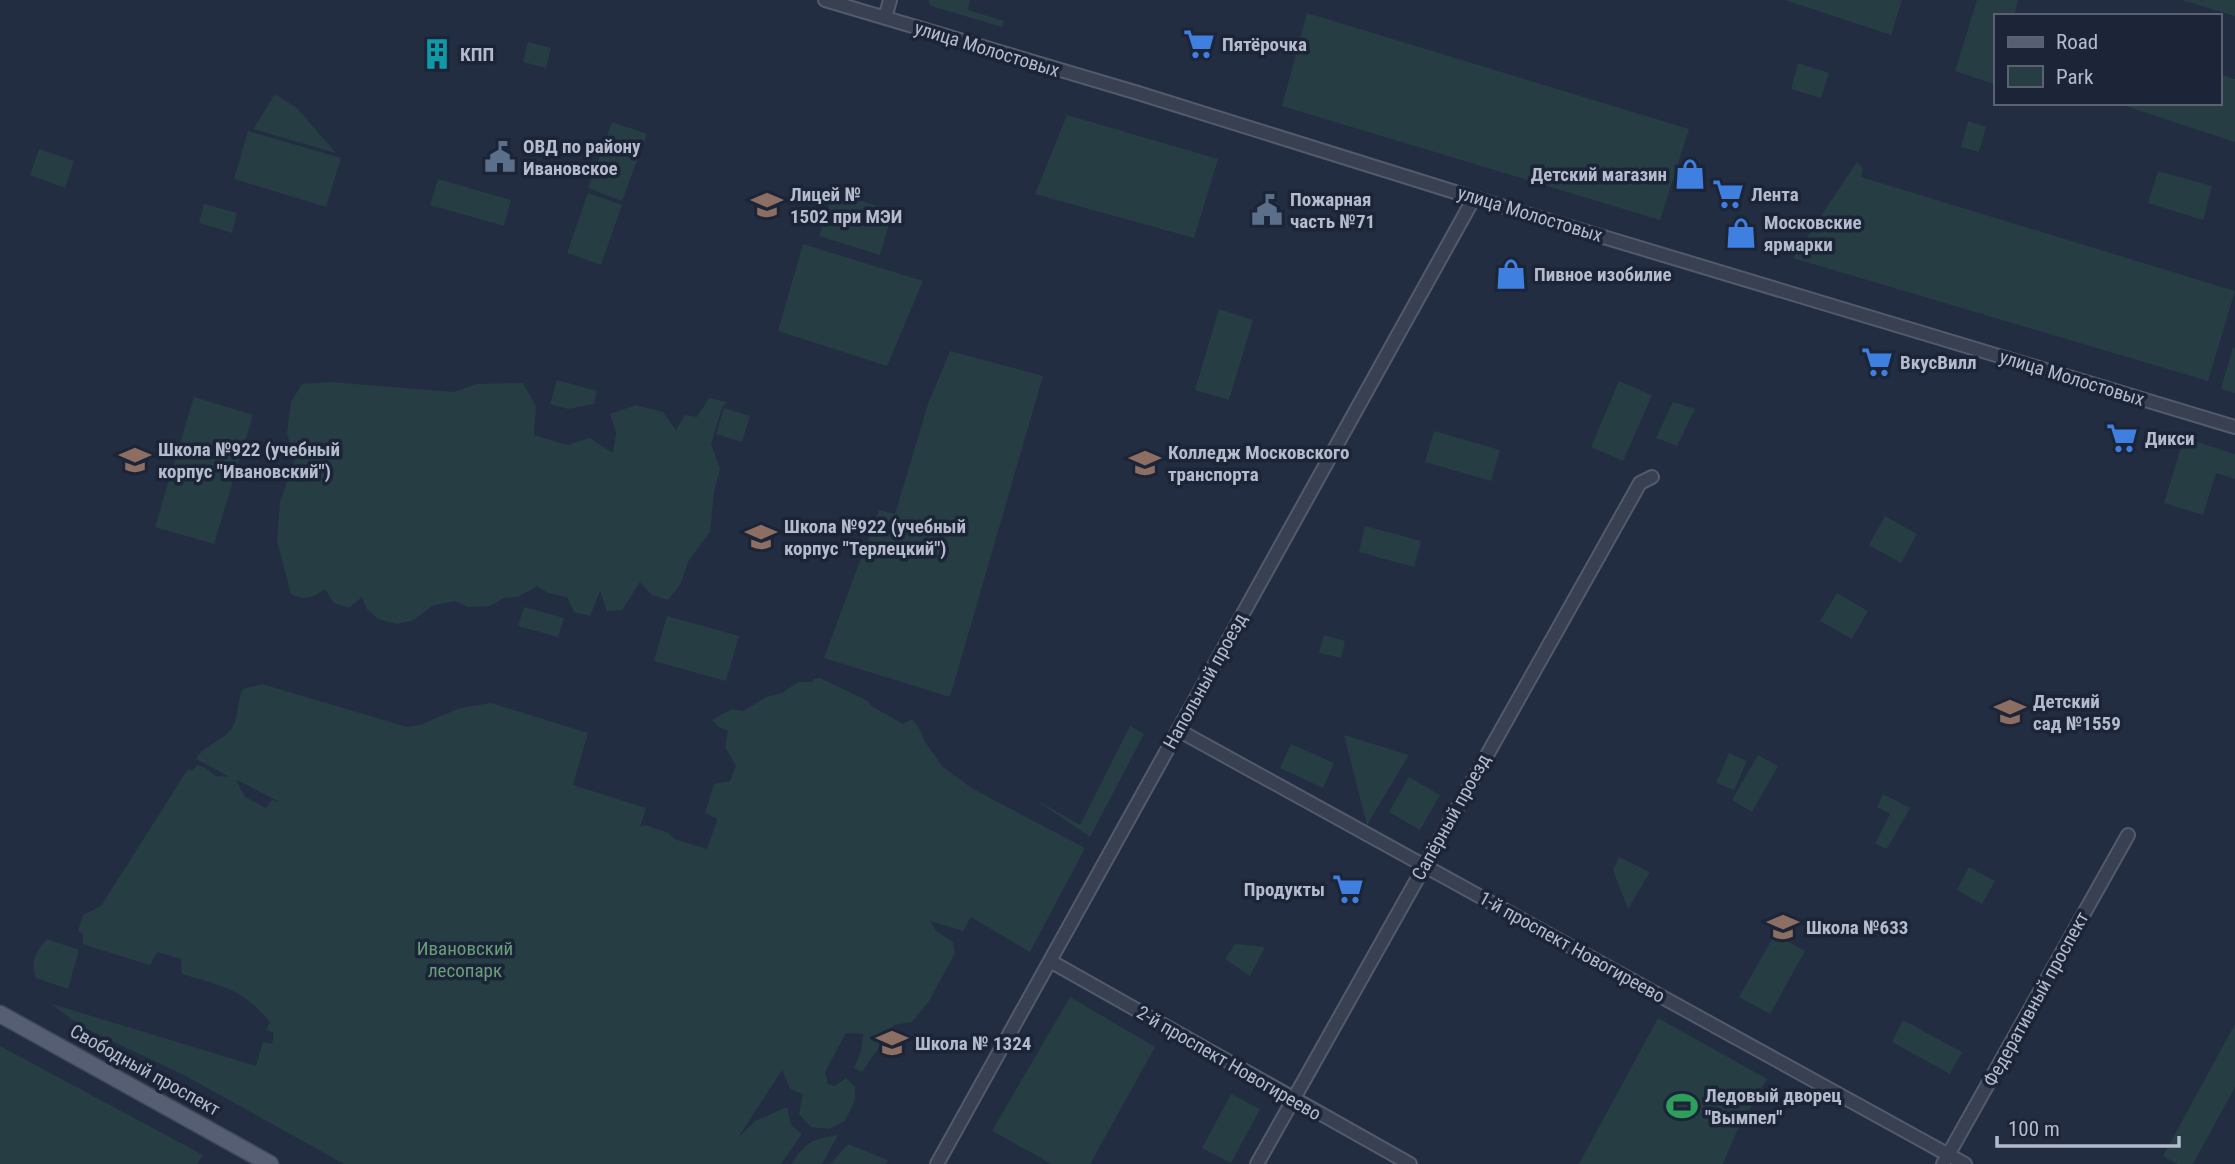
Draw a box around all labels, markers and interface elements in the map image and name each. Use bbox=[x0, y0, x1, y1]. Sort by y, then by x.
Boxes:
legend bbox=[1994, 14, 2221, 105]
street label: улица Молостовых bbox=[912, 16, 1062, 82]
supermarket icon: Пятёрочка bbox=[1182, 27, 1216, 61]
text: Road bbox=[2056, 30, 2098, 54]
place label: Пятёрочка bbox=[1222, 33, 1307, 56]
building icon: КПП bbox=[420, 37, 454, 71]
place label: КПП bbox=[460, 43, 494, 66]
text: Park bbox=[2056, 65, 2094, 89]
place label: ОВД по району Ивановское bbox=[523, 135, 641, 180]
public building icon: ОВД по району Ивановское bbox=[483, 140, 517, 174]
shop icon: Детский магазин bbox=[1673, 157, 1707, 191]
place label: Детский магазин bbox=[1531, 163, 1667, 186]
supermarket icon: Лента bbox=[1711, 177, 1745, 211]
street label: улица Молостовых bbox=[1455, 181, 1605, 247]
place label: Лицей № 1502 при МЭИ bbox=[790, 183, 902, 228]
place label: Лента bbox=[1751, 183, 1799, 206]
school or university icon: Лицей № 1502 при МЭИ bbox=[750, 188, 784, 222]
place label: Пожарная часть №71 bbox=[1290, 188, 1375, 233]
public building icon: Пожарная часть №71 bbox=[1250, 193, 1284, 227]
place label: Московские ярмарки bbox=[1764, 211, 1861, 256]
shop icon: Московские ярмарки bbox=[1724, 216, 1758, 250]
shop icon: Пивное изобилие bbox=[1494, 257, 1528, 291]
place label: Пивное изобилие bbox=[1534, 263, 1672, 286]
supermarket icon: ВкусВилл bbox=[1860, 345, 1894, 379]
street label: улица Молостовых bbox=[1997, 345, 2147, 411]
place label: ВкусВилл bbox=[1900, 351, 1977, 374]
supermarket icon: Дикси bbox=[2105, 421, 2139, 455]
place label: Дикси bbox=[2145, 427, 2195, 450]
place label: Школа №922 (учебный корпус "Ивановский") bbox=[158, 438, 340, 483]
place label: Колледж Московского транспорта bbox=[1168, 441, 1349, 486]
school or university icon: Школа №922 (учебный корпус "Ивановский") bbox=[118, 443, 152, 477]
school or university icon: Колледж Московского транспорта bbox=[1128, 446, 1162, 480]
place label: Школа №922 (учебный корпус "Терлецкий") bbox=[784, 515, 966, 560]
school or university icon: Школа №922 (учебный корпус "Терлецкий") bbox=[744, 520, 778, 554]
street label: Напольный проезд bbox=[1158, 609, 1252, 753]
place label: Детский сад №1559 bbox=[2033, 690, 2121, 735]
school or university icon: Детский сад №1559 bbox=[1993, 695, 2027, 729]
street label: Сапёрный проезд bbox=[1407, 750, 1495, 884]
supermarket icon: Продукты bbox=[1331, 872, 1365, 906]
place label: Продукты bbox=[1244, 878, 1325, 901]
street label: 1-й проспект Новогиреево bbox=[1475, 886, 1669, 1008]
street label: Федеративный проспект bbox=[1978, 908, 2094, 1090]
school or university icon: Школа №633 bbox=[1766, 910, 1800, 944]
place label: Школа №633 bbox=[1806, 916, 1908, 939]
park label: Ивановский лесопарк bbox=[417, 937, 513, 982]
street label: 2-й проспект Новогиреево bbox=[1133, 1001, 1325, 1125]
street label: Свободный проспект bbox=[66, 1019, 224, 1121]
school or university icon: Школа № 1324 bbox=[875, 1026, 909, 1060]
place label: Школа № 1324 bbox=[915, 1032, 1031, 1055]
place label: Ледовый дворец "Вымпел" bbox=[1705, 1084, 1842, 1129]
sports icon: Ледовый дворец "Вымпел" bbox=[1665, 1089, 1699, 1123]
scale bar bbox=[1997, 1104, 2179, 1148]
text: 100 m bbox=[2008, 1117, 2060, 1141]

